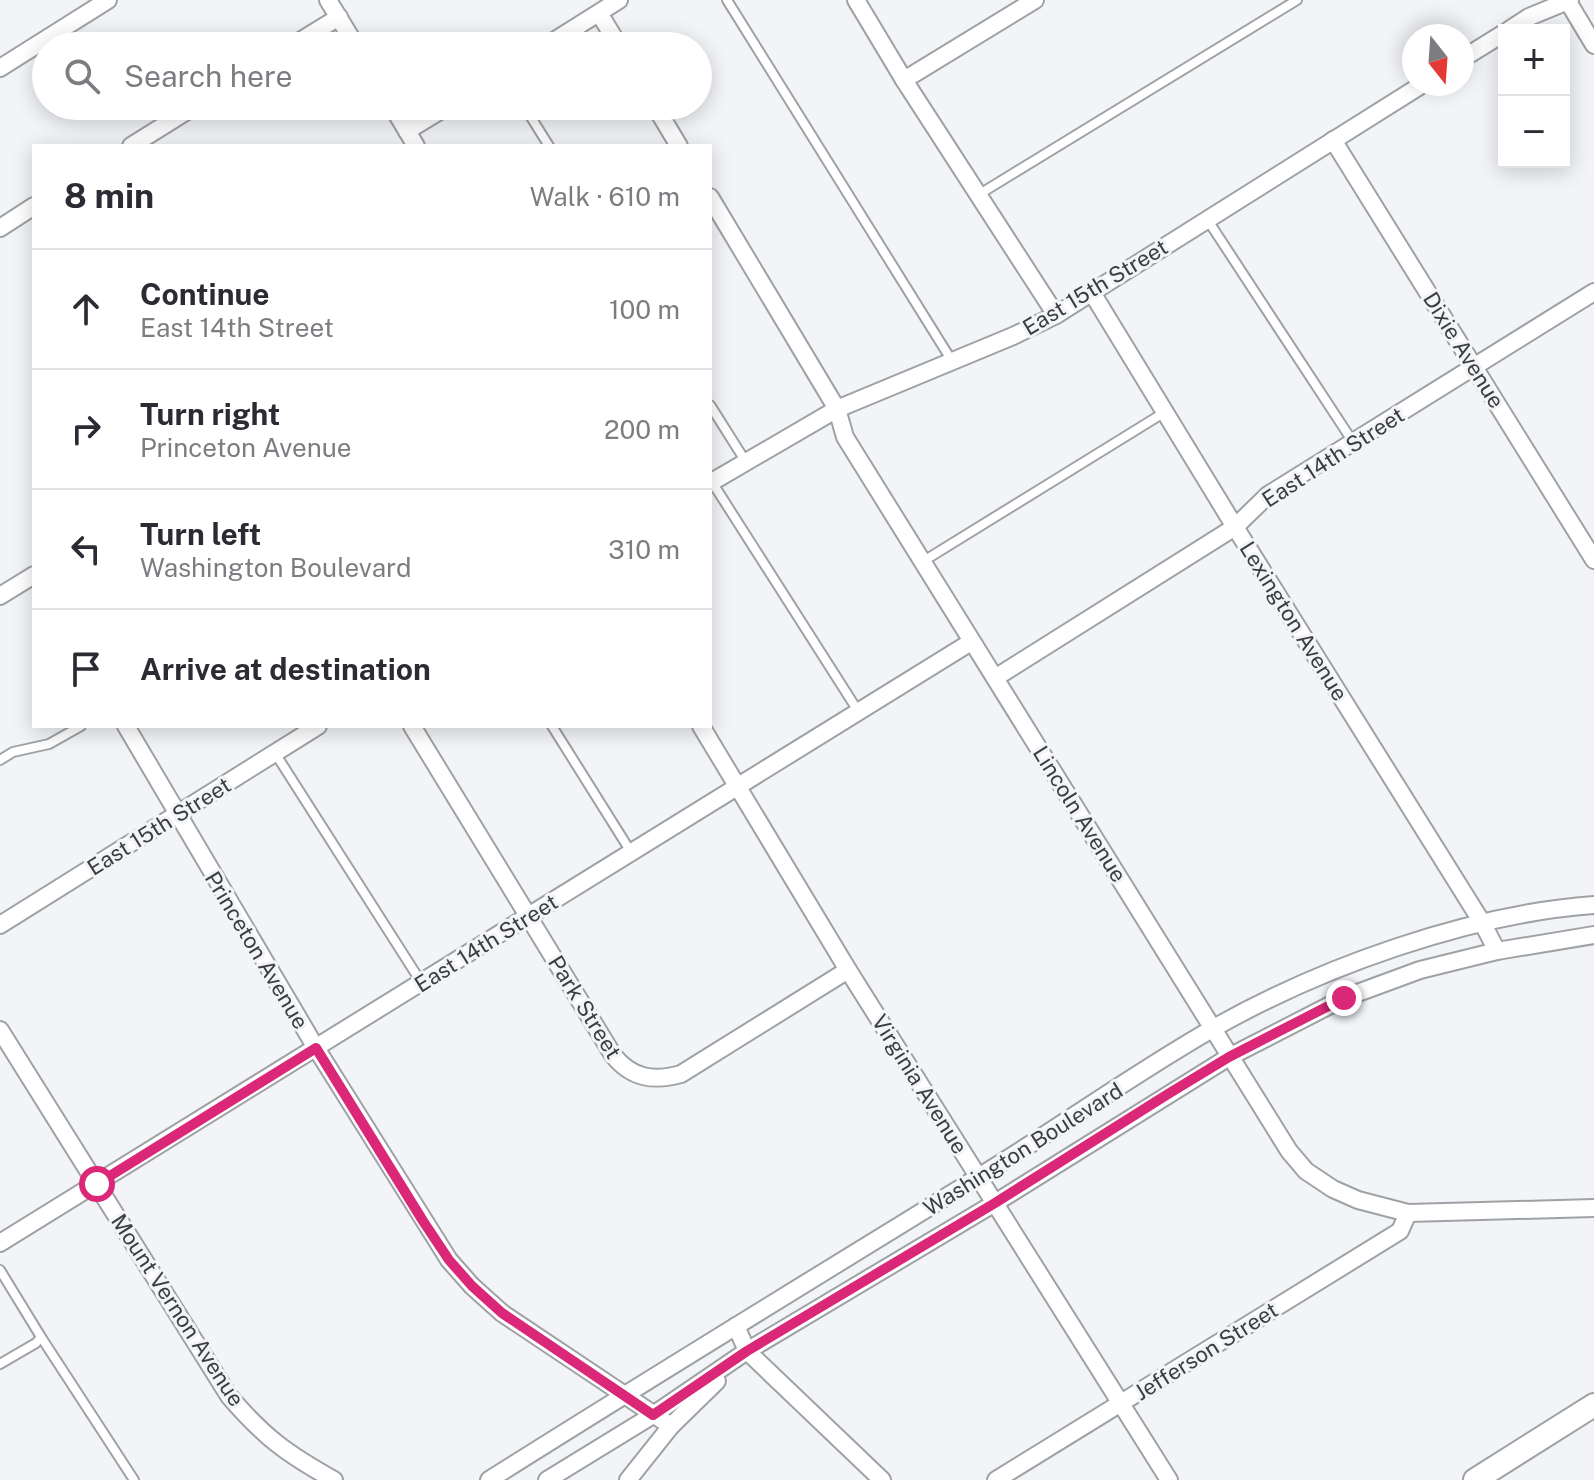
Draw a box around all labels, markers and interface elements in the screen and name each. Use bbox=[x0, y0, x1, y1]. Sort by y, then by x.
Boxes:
north arrow bbox=[1402, 24, 1474, 96]
map controls bbox=[1498, 24, 1570, 168]
button: + bbox=[1498, 24, 1570, 96]
search box bbox=[32, 32, 712, 120]
icon: search bbox=[60, 54, 104, 98]
text: Search here bbox=[124, 58, 292, 94]
button: − bbox=[1498, 96, 1570, 168]
text: 8 min bbox=[64, 176, 154, 216]
text: Walk · 610 m bbox=[530, 181, 680, 212]
street label: East 15th Street bbox=[1018, 234, 1172, 340]
text: Continue bbox=[140, 276, 270, 312]
icon: ahead bbox=[64, 287, 108, 331]
street label: Dixie Avenue bbox=[1418, 287, 1510, 413]
text: 100 m bbox=[609, 294, 680, 325]
text: East 14th Street bbox=[140, 312, 334, 343]
text: Turn right bbox=[140, 396, 280, 432]
street label: East 14th Street bbox=[1257, 401, 1409, 513]
icon: right bbox=[64, 407, 108, 451]
text: 200 m bbox=[604, 414, 680, 445]
text: Princeton Avenue bbox=[140, 432, 352, 463]
text: Turn left bbox=[140, 516, 261, 552]
icon: left bbox=[64, 527, 108, 571]
text: 310 m bbox=[608, 534, 680, 565]
street label: Lexington Avenue bbox=[1235, 537, 1353, 705]
text: Washington Boulevard bbox=[140, 552, 412, 583]
icon: arrive bbox=[64, 647, 108, 691]
text: Arrive at destination bbox=[140, 651, 431, 687]
street label: Lincoln Avenue bbox=[1028, 741, 1132, 887]
street label: East 15th Street bbox=[82, 771, 236, 881]
street label: Princeton Avenue bbox=[200, 867, 314, 1033]
street label: East 14th Street bbox=[410, 889, 562, 997]
street label: Park Street bbox=[543, 951, 627, 1063]
route end bbox=[1326, 980, 1362, 1016]
street label: Virginia Avenue bbox=[867, 1010, 973, 1158]
street label: Washington Boulevard bbox=[919, 1077, 1127, 1221]
route start bbox=[79, 1166, 115, 1202]
street label: Mount Vernon Avenue bbox=[106, 1209, 250, 1411]
street label: Jefferson Street bbox=[1129, 1296, 1283, 1406]

